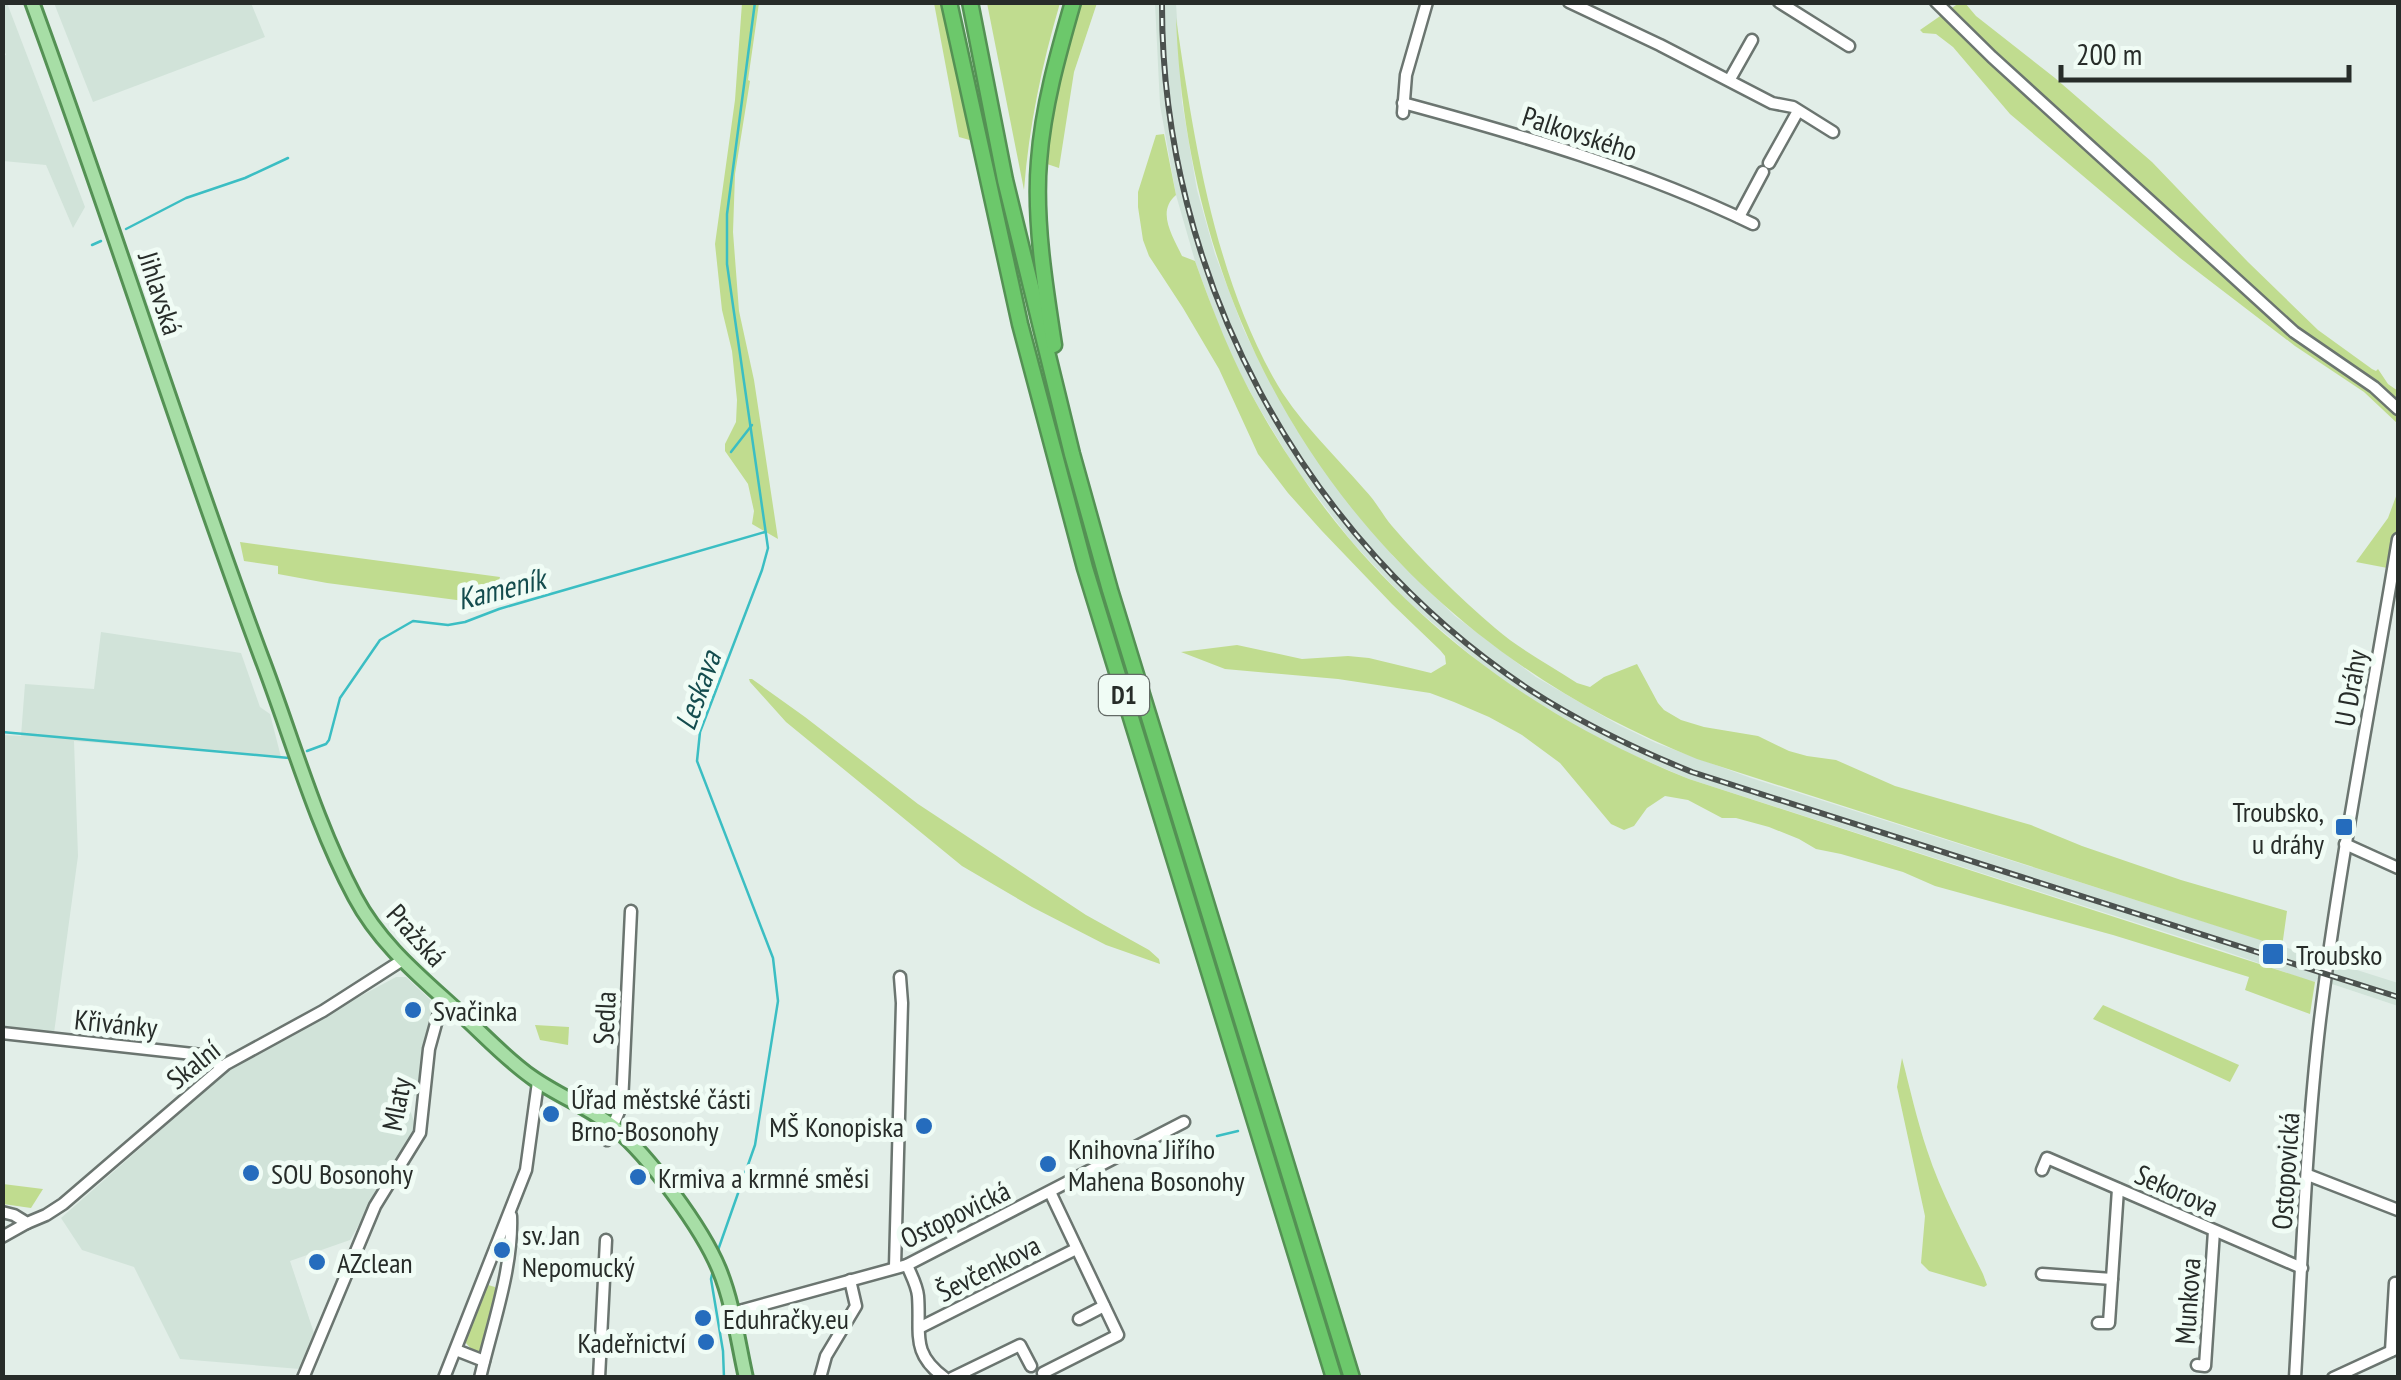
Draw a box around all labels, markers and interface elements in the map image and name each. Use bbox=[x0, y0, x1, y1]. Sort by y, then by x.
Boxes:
scale bar bbox=[2061, 20, 2348, 82]
text: 200 m bbox=[2076, 34, 2142, 73]
street label: Palkovského bbox=[1518, 97, 1642, 169]
street label: Jihlavská bbox=[130, 246, 192, 339]
water label: Kameník bbox=[453, 557, 552, 618]
water label: Leskava bbox=[665, 643, 730, 735]
street label: U Dráhy bbox=[2325, 646, 2375, 729]
road number: D1 bbox=[1099, 675, 1149, 715]
place label: Troubsko, u dráhy bbox=[2233, 793, 2324, 862]
marker: Troubsko, u dráhy bbox=[2333, 816, 2355, 838]
street label: Pražská bbox=[379, 896, 455, 974]
place label: Troubsko bbox=[2296, 936, 2382, 973]
marker: Troubsko bbox=[2260, 941, 2286, 967]
street label: Sedla bbox=[584, 990, 624, 1046]
place label: Svačinka bbox=[433, 992, 517, 1029]
marker: Svačinka bbox=[402, 999, 424, 1021]
street label: Křivánky bbox=[73, 1000, 160, 1046]
street label: Skalní bbox=[158, 1031, 228, 1097]
street label: Mlaty bbox=[373, 1074, 419, 1134]
place label: Úřad městské části Brno-Bosonohy bbox=[571, 1080, 751, 1149]
marker: Úřad městské části Brno-Bosonohy bbox=[540, 1103, 562, 1125]
place label: MŠ Konopiska bbox=[769, 1108, 904, 1145]
street label: Ostopovická bbox=[2262, 1111, 2308, 1231]
marker: MŠ Konopiska bbox=[913, 1115, 935, 1137]
place label: Knihovna Jiřího Mahena Bosonohy bbox=[1068, 1130, 1245, 1199]
marker: Knihovna Jiřího Mahena Bosonohy bbox=[1037, 1153, 1059, 1175]
place label: SOU Bosonohy bbox=[271, 1155, 413, 1192]
street label: Sekorova bbox=[2129, 1155, 2225, 1225]
place label: Krmiva a krmné směsi bbox=[658, 1159, 870, 1196]
marker: SOU Bosonohy bbox=[240, 1162, 262, 1184]
marker: Krmiva a krmné směsi bbox=[627, 1166, 649, 1188]
street label: Ostopovická bbox=[894, 1172, 1016, 1256]
place label: sv. Jan Nepomucký bbox=[522, 1216, 635, 1285]
street label: Ševčenkova bbox=[930, 1226, 1046, 1310]
marker: sv. Jan Nepomucký bbox=[491, 1239, 513, 1261]
place label: AZclean bbox=[337, 1244, 413, 1281]
marker: AZclean bbox=[306, 1251, 328, 1273]
street label: Munkova bbox=[2166, 1256, 2208, 1346]
place label: Eduhračky.eu bbox=[723, 1300, 849, 1337]
marker: Eduhračky.eu bbox=[692, 1307, 714, 1329]
place label: Kadeřnictví bbox=[577, 1324, 686, 1361]
marker: Kadeřnictví bbox=[695, 1331, 717, 1353]

